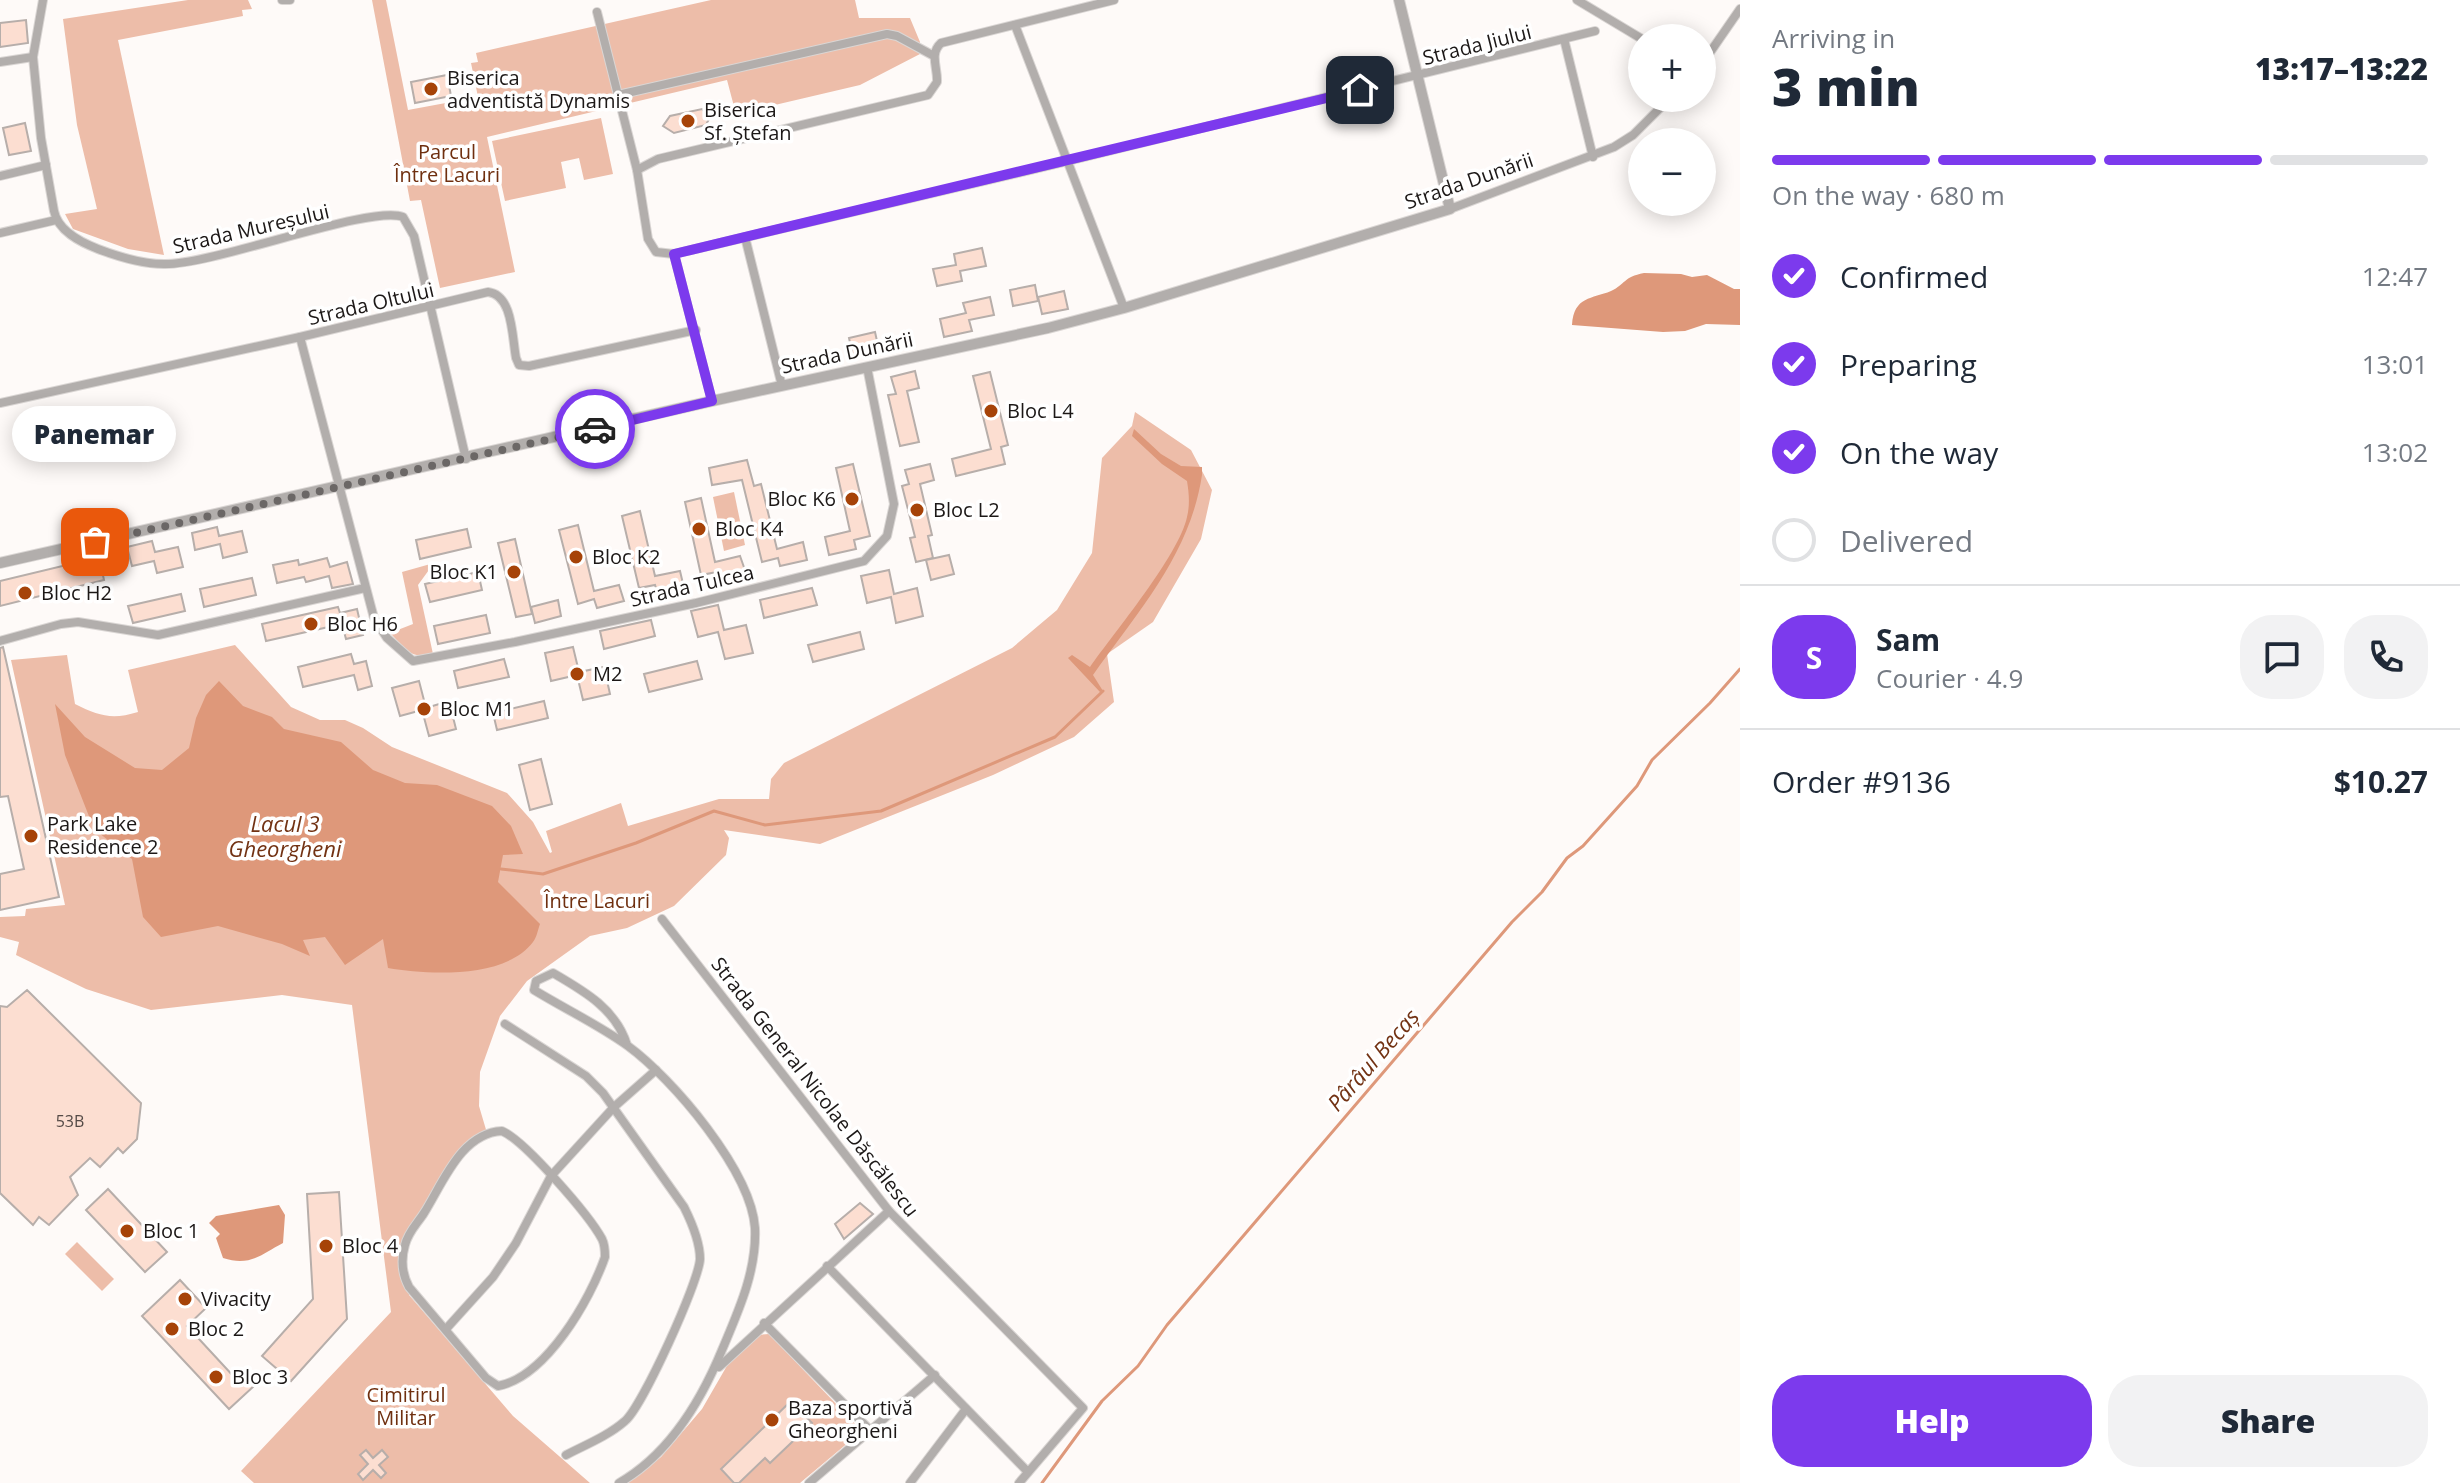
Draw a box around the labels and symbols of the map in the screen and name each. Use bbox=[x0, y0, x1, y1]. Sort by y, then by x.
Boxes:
street label: Strada Jiului bbox=[1420, 18, 1534, 71]
pin bbox=[1326, 56, 1394, 124]
place label: Biserica adventistă Dynamis bbox=[447, 64, 630, 114]
marker: Biserica adventistă Dynamis bbox=[422, 80, 440, 98]
place label: Biserica Sf. Ștefan bbox=[704, 96, 792, 146]
marker: Biserica Sf. Ștefan bbox=[679, 112, 697, 130]
park label: Parcul Între Lacuri bbox=[393, 138, 500, 188]
street label: Strada Dunării bbox=[1401, 146, 1537, 215]
street label: Strada Mureșului bbox=[170, 197, 332, 260]
street label: Strada Oltului bbox=[305, 276, 436, 331]
street label: Strada Dunării bbox=[778, 325, 915, 380]
courier bbox=[555, 389, 635, 469]
place label: Bloc L4 bbox=[1007, 397, 1074, 424]
marker: Bloc L4 bbox=[982, 402, 1000, 420]
callout: Panemar bbox=[13, 406, 177, 462]
place label: Bloc K6 bbox=[768, 485, 836, 512]
marker: Bloc K6 bbox=[843, 490, 861, 508]
place label: Bloc L2 bbox=[933, 496, 1000, 523]
marker: Bloc L2 bbox=[908, 501, 926, 519]
pin bbox=[61, 508, 129, 576]
place label: Bloc K4 bbox=[715, 515, 784, 542]
marker: Bloc K4 bbox=[690, 520, 708, 538]
place label: Bloc K2 bbox=[592, 543, 660, 570]
marker: Bloc K2 bbox=[567, 548, 585, 566]
place label: Bloc K1 bbox=[430, 558, 498, 585]
street label: Strada Tulcea bbox=[627, 558, 756, 613]
marker: Bloc K1 bbox=[505, 563, 523, 581]
place label: Bloc H2 bbox=[41, 579, 112, 606]
marker: Bloc H2 bbox=[16, 584, 34, 602]
place label: Bloc H6 bbox=[327, 610, 398, 637]
marker: Bloc H6 bbox=[302, 615, 320, 633]
place label: M2 bbox=[593, 660, 622, 687]
marker: M2 bbox=[568, 665, 586, 683]
place label: Bloc M1 bbox=[440, 695, 514, 722]
marker: Bloc M1 bbox=[415, 700, 433, 718]
water label: Lacul 3 Gheorgheni bbox=[229, 808, 342, 863]
place label: Park Lake Residence 2 bbox=[47, 810, 158, 860]
marker: Park Lake Residence 2 bbox=[22, 827, 40, 845]
park label: Între Lacuri bbox=[543, 887, 650, 914]
street label: Strada General Nicolae Dăscălescu bbox=[705, 951, 925, 1222]
water label: Pârâul Becaș bbox=[1320, 1002, 1425, 1117]
house number: 53B bbox=[56, 1110, 84, 1132]
place label: Bloc 1 bbox=[143, 1217, 199, 1244]
marker: Bloc 1 bbox=[118, 1222, 136, 1240]
place label: Bloc 4 bbox=[342, 1232, 399, 1259]
marker: Bloc 4 bbox=[317, 1237, 335, 1255]
place label: Vivacity bbox=[201, 1285, 272, 1312]
marker: Vivacity bbox=[176, 1290, 194, 1308]
place label: Bloc 2 bbox=[188, 1315, 244, 1342]
marker: Bloc 2 bbox=[163, 1320, 181, 1338]
place label: Bloc 3 bbox=[232, 1363, 288, 1390]
marker: Bloc 3 bbox=[207, 1368, 225, 1386]
park label: Cimitirul Militar bbox=[367, 1381, 445, 1431]
place label: Baza sportivă Gheorgheni bbox=[788, 1394, 913, 1444]
marker: Baza sportivă Gheorgheni bbox=[763, 1411, 781, 1429]

